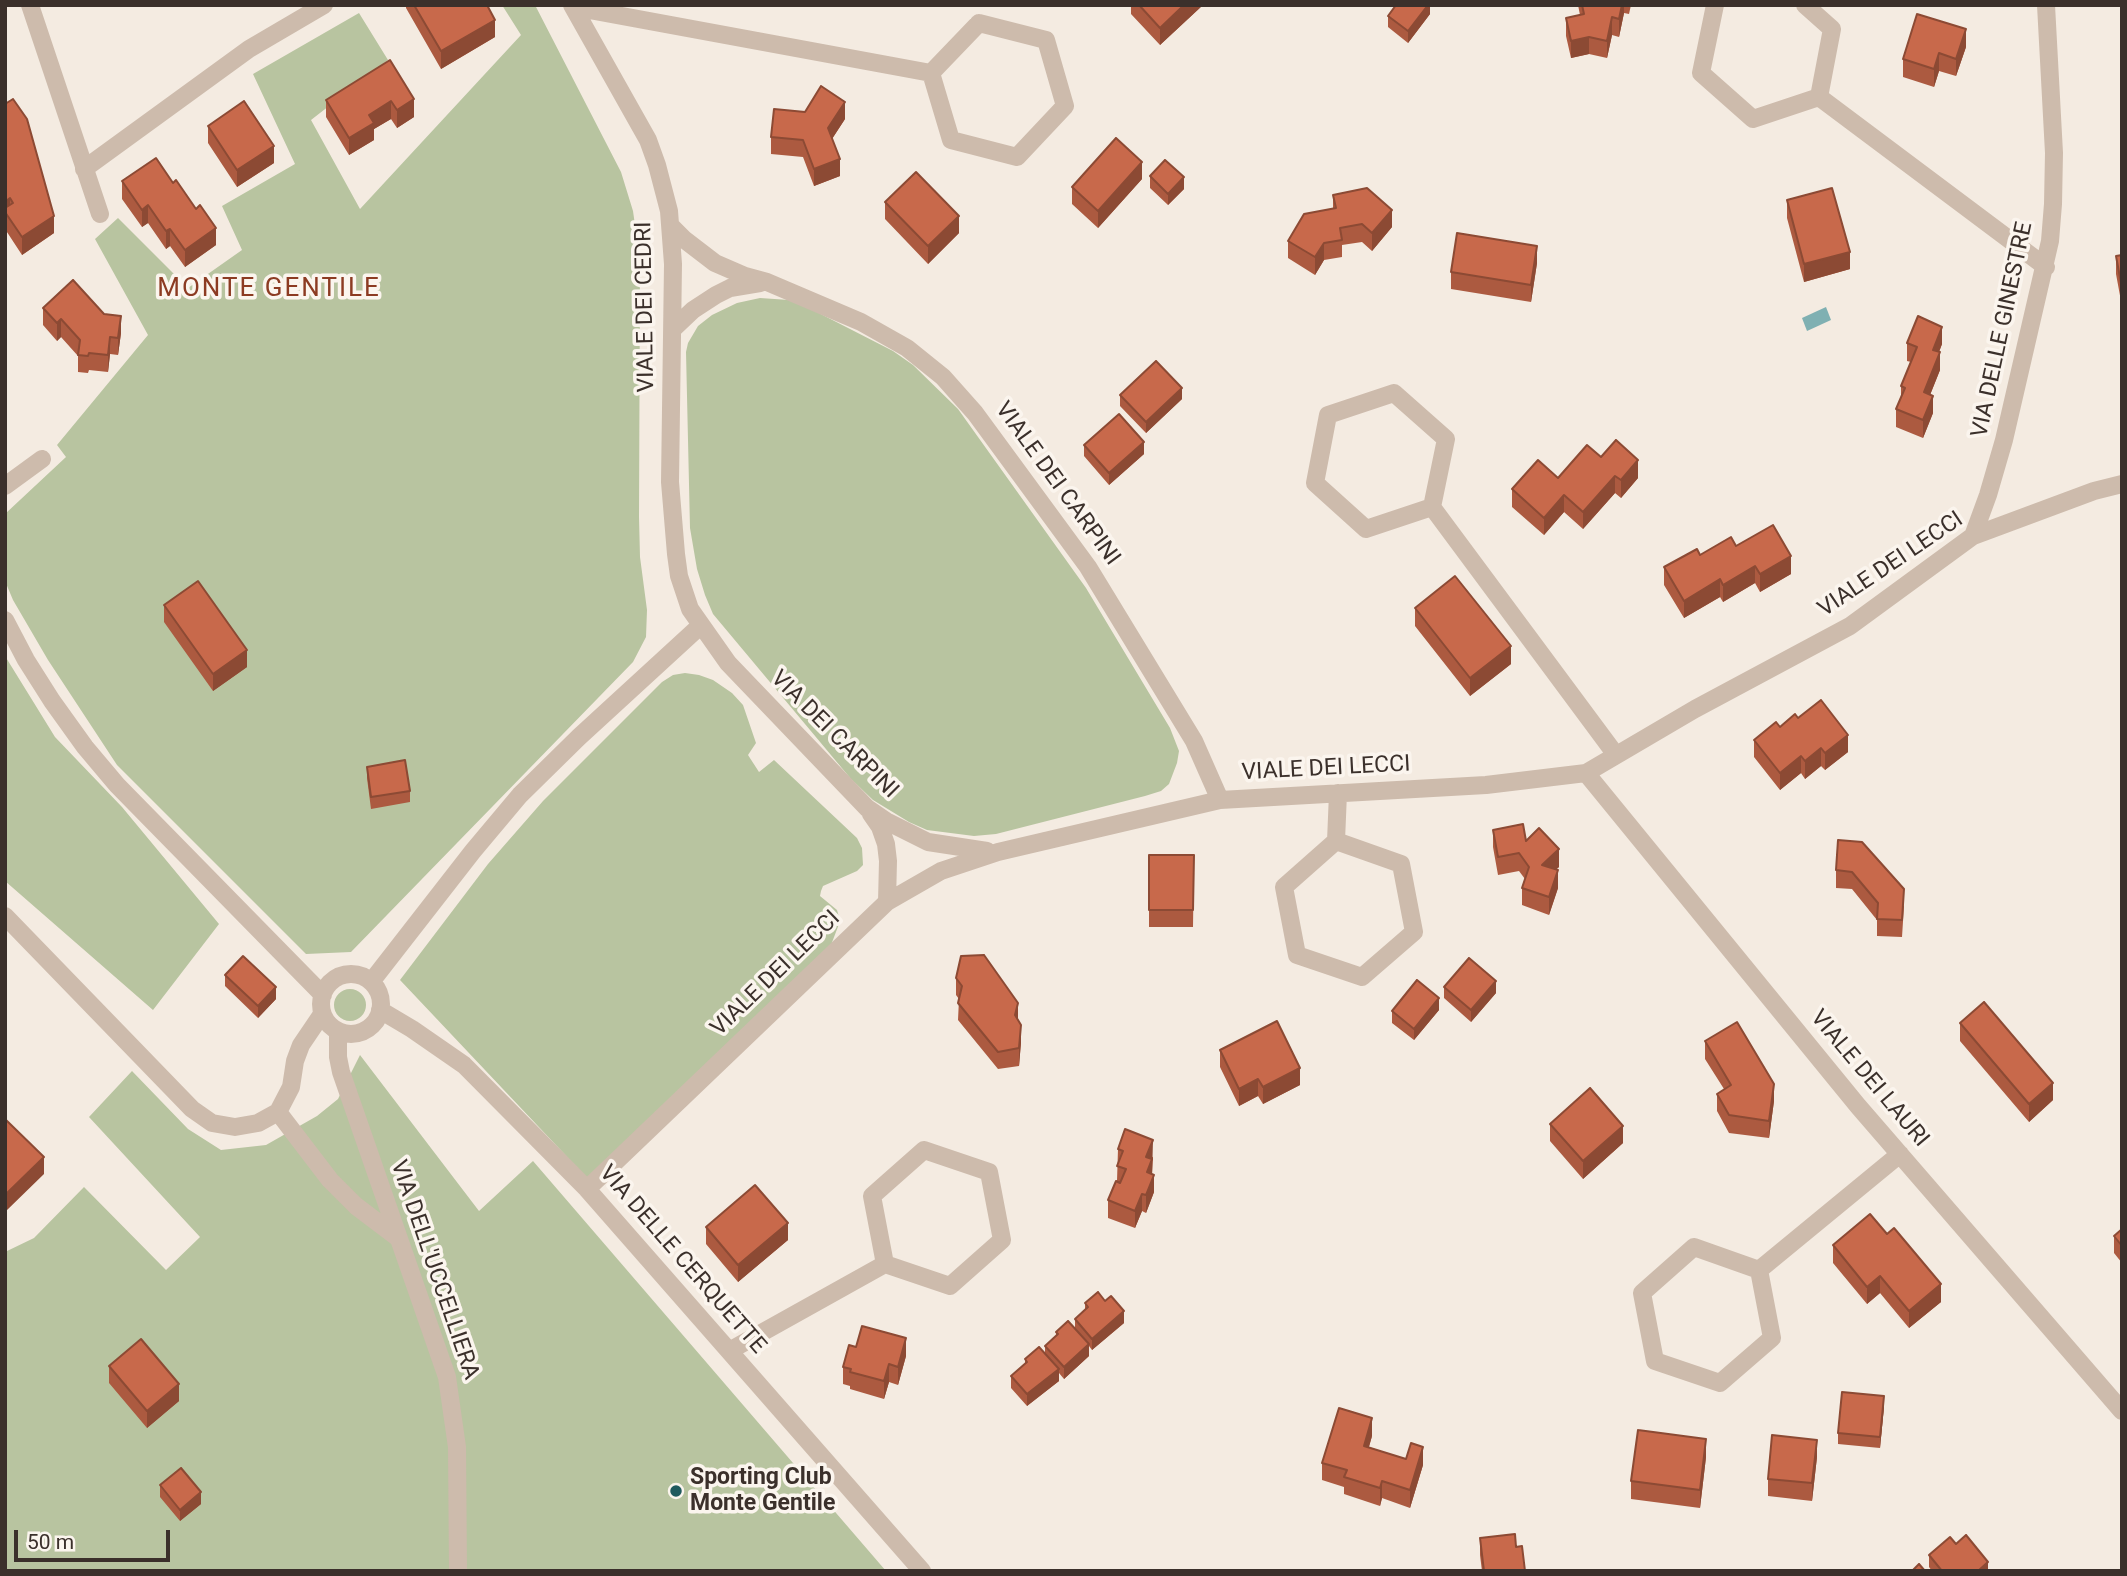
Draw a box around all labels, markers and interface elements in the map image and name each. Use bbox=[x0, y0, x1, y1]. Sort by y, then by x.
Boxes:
street label: VIA DELLE GINESTRE bbox=[1967, 220, 2039, 440]
street label: VIALE DEI CEDRI bbox=[631, 221, 661, 393]
district label: MONTE GENTILE bbox=[159, 273, 379, 305]
street label: VIALE DEI CARPINI bbox=[989, 397, 1125, 571]
street label: VIALE DEI LECCI bbox=[1813, 506, 1969, 624]
street label: VIA DEI CARPINI bbox=[764, 665, 904, 805]
street label: VIALE DEI LECCI bbox=[1241, 751, 1411, 787]
street label: VIALE DEI LECCI bbox=[706, 905, 846, 1043]
street label: VIALE DEI LAURI bbox=[1804, 1005, 1934, 1153]
street label: VIA DELL'UCCELLIERA bbox=[384, 1157, 484, 1383]
street label: VIA DELLE CERQUETTE bbox=[593, 1160, 771, 1360]
place label: Sporting Club Monte Gentile bbox=[690, 1464, 835, 1518]
marker: Sporting Club Monte Gentile bbox=[668, 1483, 684, 1499]
scale bar bbox=[18, 1516, 173, 1560]
text: 50 m bbox=[27, 1530, 74, 1554]

